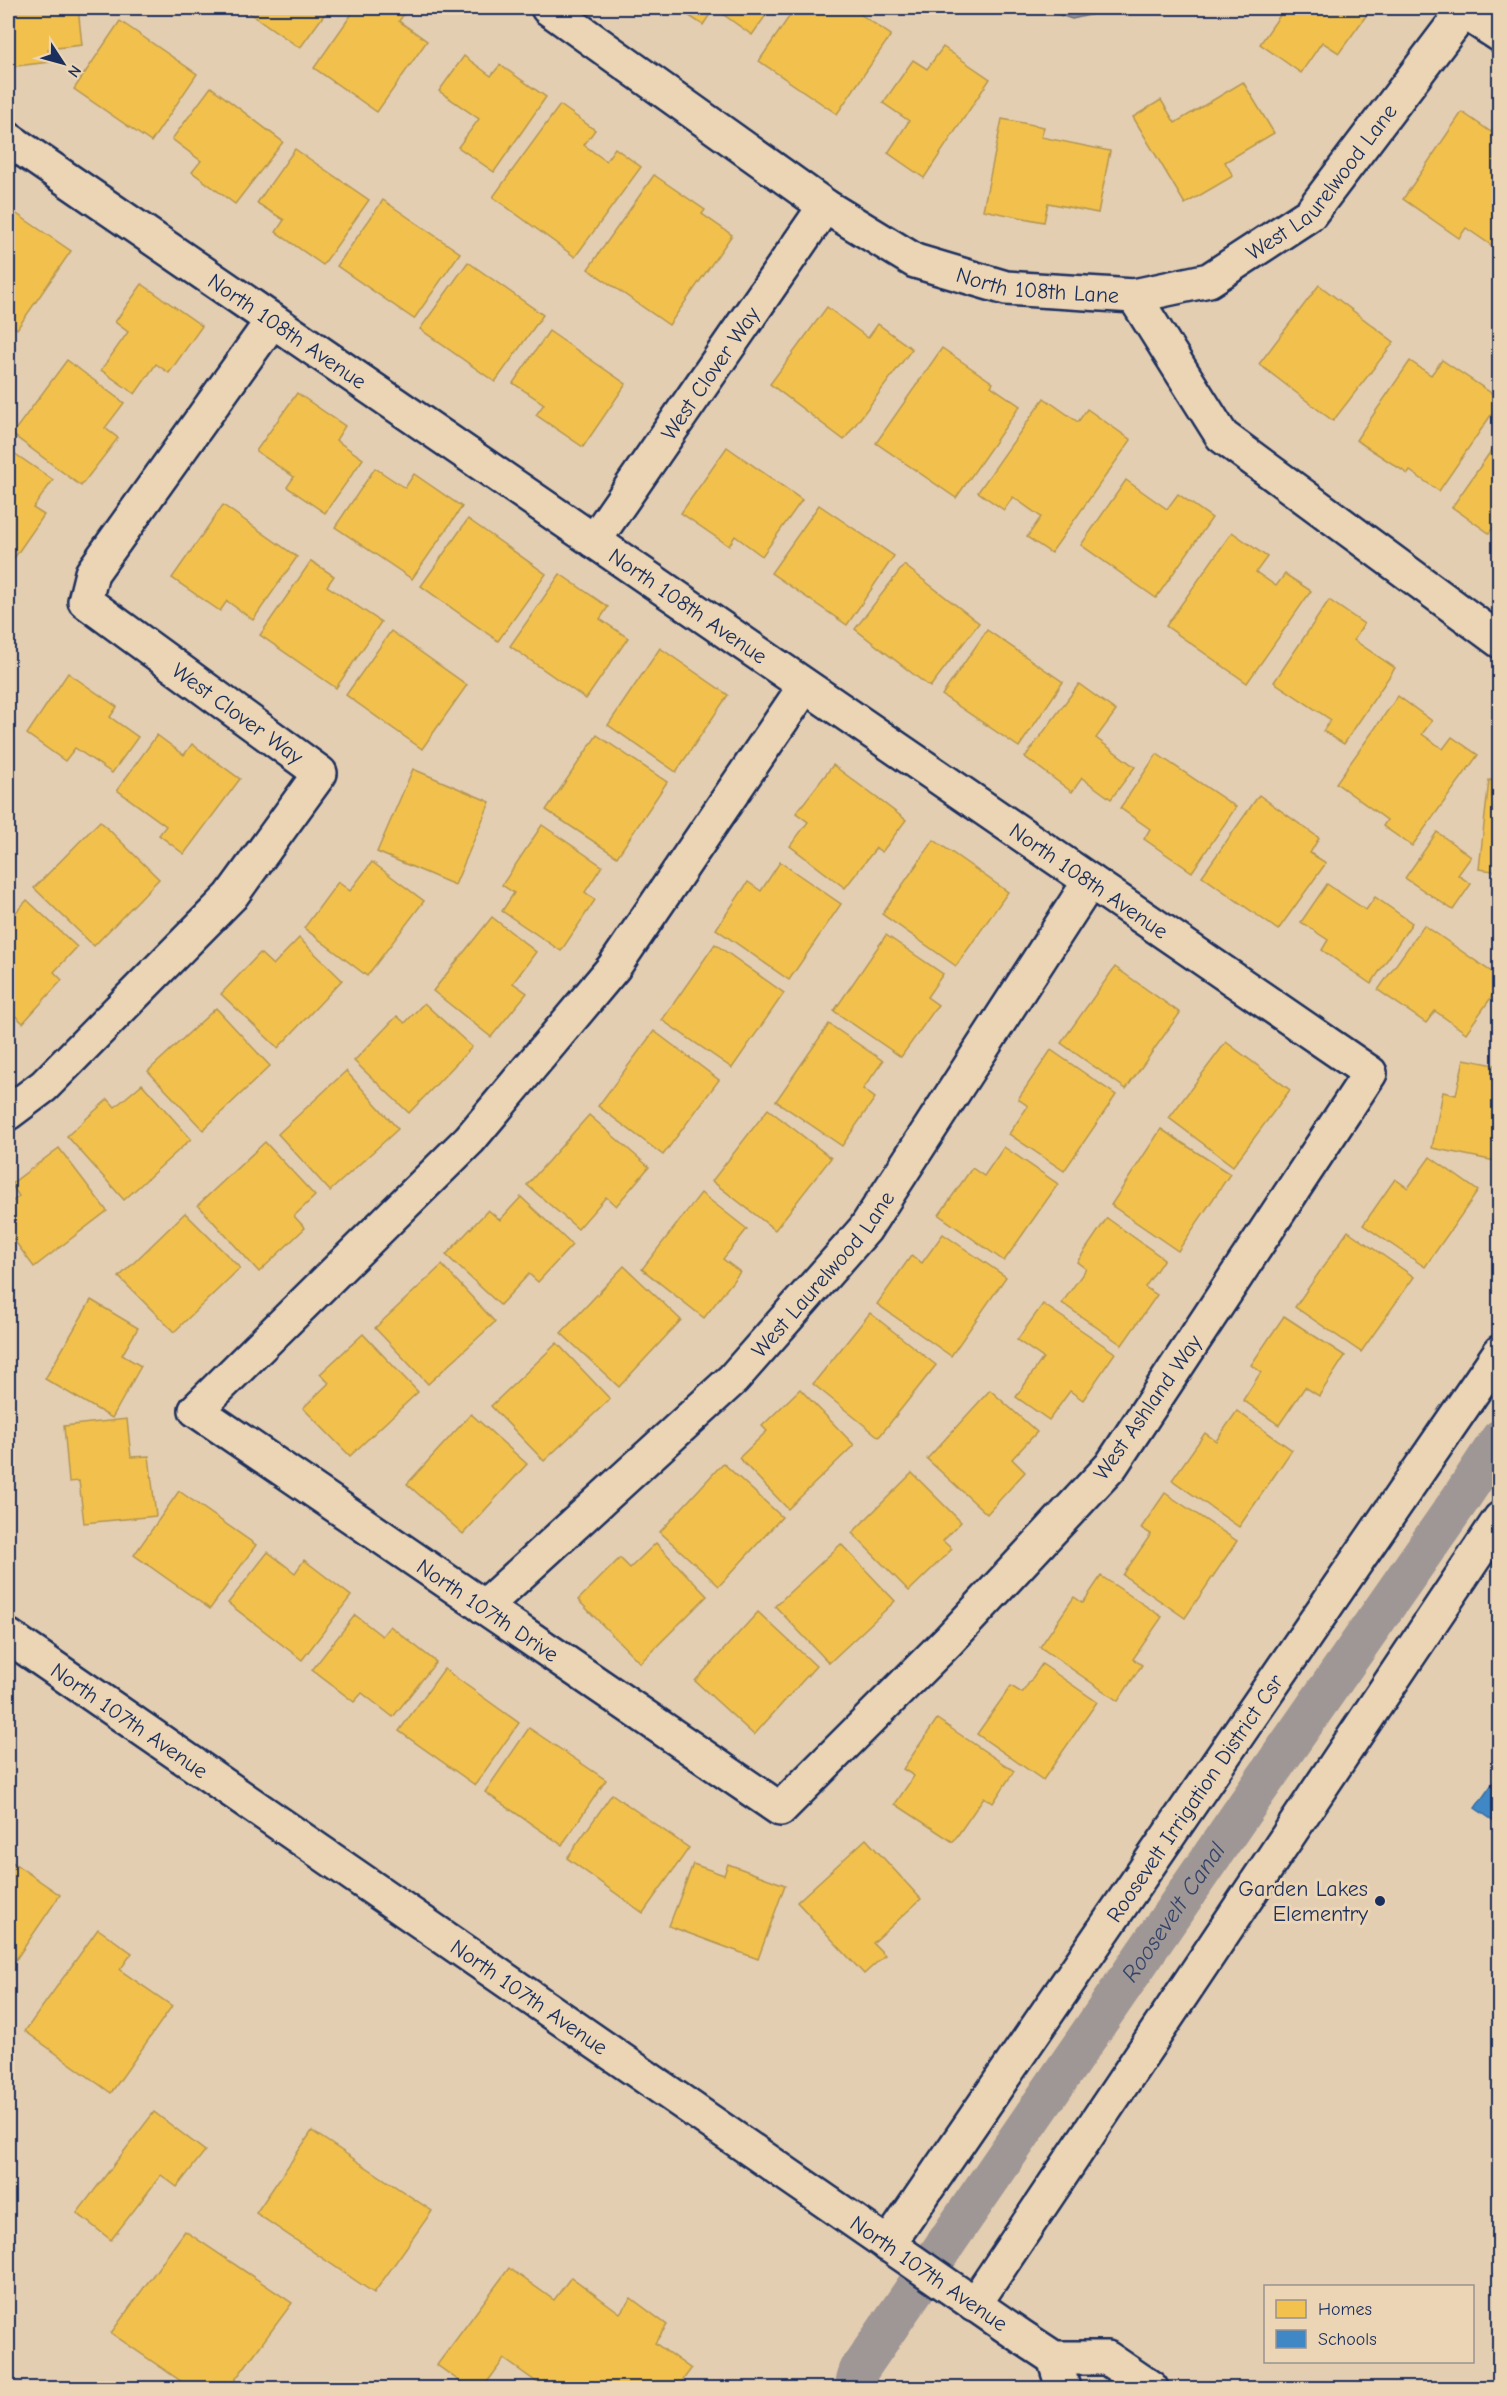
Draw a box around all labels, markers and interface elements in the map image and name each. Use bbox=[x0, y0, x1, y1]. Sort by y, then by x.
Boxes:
north arrow bbox=[33, 33, 93, 93]
text: N bbox=[64, 62, 85, 81]
street label: West Laurelwood Lane bbox=[1242, 99, 1403, 266]
street label: North 108th Lane bbox=[953, 262, 1120, 309]
street label: North 108th Avenue bbox=[203, 268, 371, 395]
street label: West Clover Way bbox=[656, 302, 766, 445]
street label: North 108th Avenue bbox=[604, 543, 772, 670]
street label: West Clover Way bbox=[167, 658, 308, 770]
street label: North 108th Avenue bbox=[1004, 818, 1173, 945]
street label: West Laurelwood Lane bbox=[746, 1186, 900, 1363]
street label: West Ashland Way bbox=[1088, 1330, 1208, 1485]
street label: North 107th Drive bbox=[412, 1554, 563, 1668]
street label: North 107th Avenue bbox=[46, 1658, 213, 1784]
street label: Roosevelt Irrigation District Csr bbox=[1101, 1669, 1289, 1927]
water label: Roosevelt Canal bbox=[1116, 1837, 1231, 1987]
place label: Garden Lakes Elementry bbox=[1238, 1876, 1368, 1927]
marker: Garden Lakes Elementry bbox=[1373, 1894, 1387, 1908]
street label: North 107th Avenue bbox=[445, 1934, 613, 2061]
street label: North 107th Avenue bbox=[845, 2210, 1012, 2337]
legend bbox=[1264, 2285, 1474, 2363]
text: Homes bbox=[1318, 2299, 1372, 2320]
text: Schools bbox=[1318, 2329, 1377, 2350]

